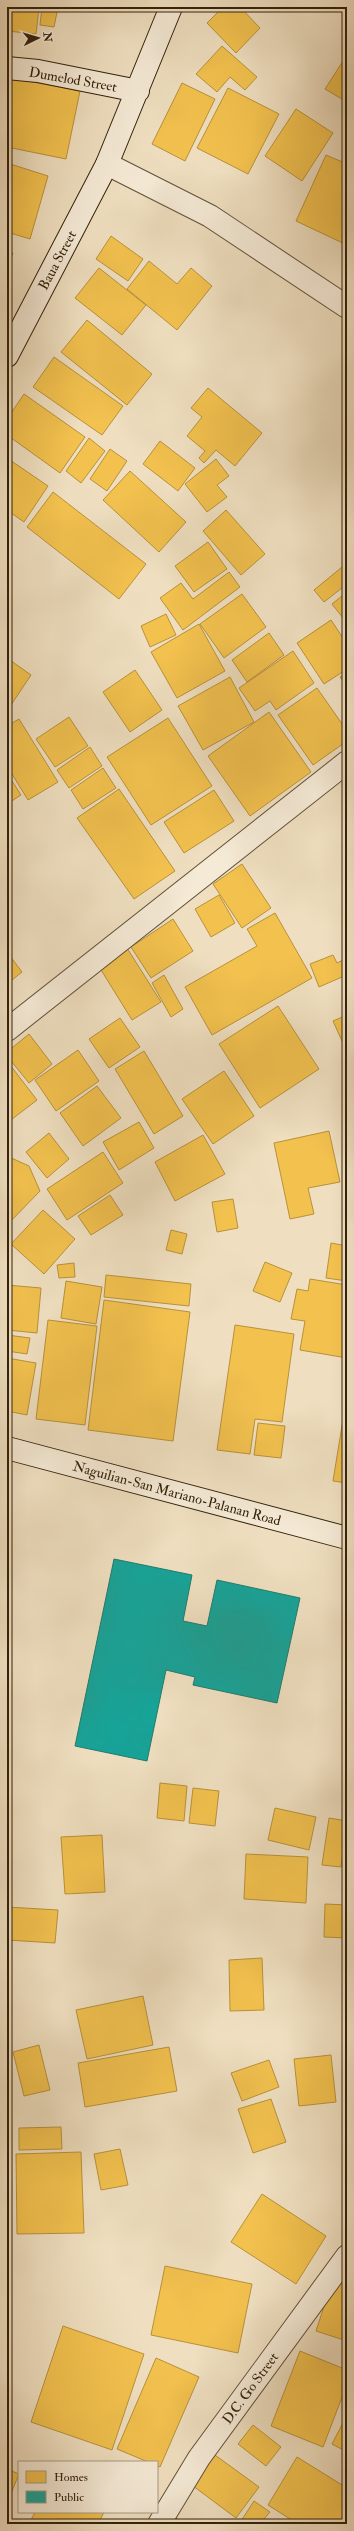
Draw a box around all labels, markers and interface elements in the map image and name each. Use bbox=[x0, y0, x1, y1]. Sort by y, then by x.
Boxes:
north arrow bbox=[18, 18, 58, 58]
text: N bbox=[40, 31, 54, 44]
street label: Dumelod Street bbox=[28, 63, 119, 96]
street label: Baua Street bbox=[35, 227, 80, 293]
street label: Naguilian-San Mariano-Palanan Road bbox=[71, 1457, 283, 1530]
street label: D.C. Go Street bbox=[219, 2349, 282, 2427]
legend bbox=[18, 2461, 158, 2513]
text: Homes bbox=[54, 2470, 88, 2485]
text: Public bbox=[54, 2490, 84, 2505]

